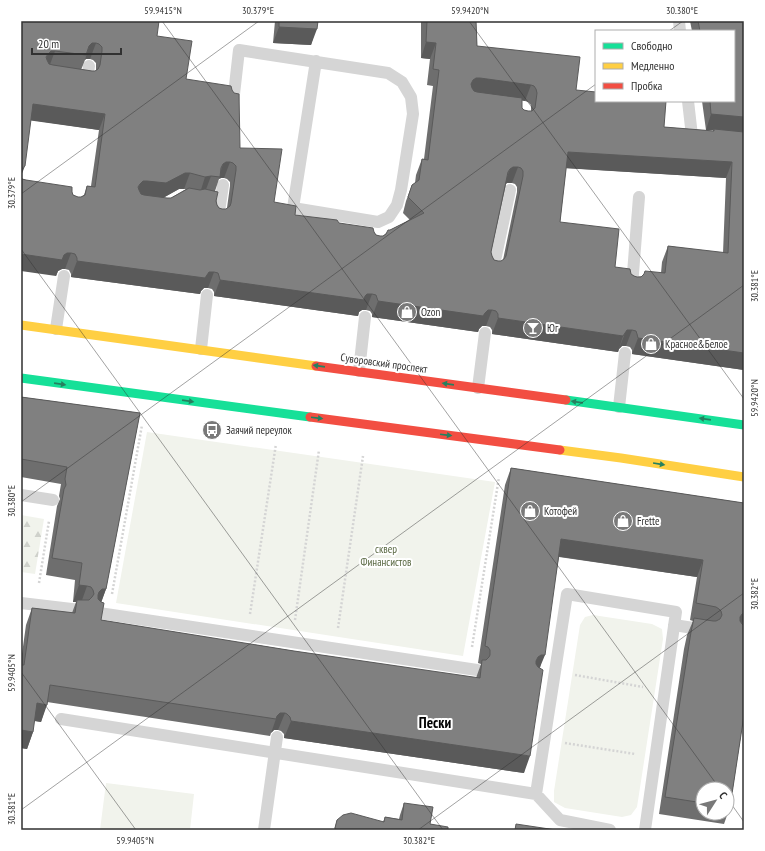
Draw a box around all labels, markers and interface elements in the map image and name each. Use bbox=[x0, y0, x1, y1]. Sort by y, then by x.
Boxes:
text: 59.9415°N bbox=[144, 4, 182, 17]
text: 30.379°E bbox=[242, 4, 274, 17]
text: 59.9420°N bbox=[451, 4, 489, 17]
text: 30.380°E bbox=[666, 4, 698, 17]
scale bar bbox=[32, 30, 121, 56]
legend bbox=[595, 30, 735, 102]
text: 20 m bbox=[38, 36, 59, 51]
text: Свободно bbox=[631, 38, 673, 53]
text: Медленно bbox=[631, 58, 674, 73]
text: Пробка bbox=[631, 78, 663, 93]
text: 30.379°E bbox=[5, 177, 18, 209]
text: 30.381°E bbox=[748, 270, 761, 302]
shop icon: Ozon bbox=[396, 301, 418, 323]
place label: Ozon bbox=[421, 305, 440, 319]
bar icon: Юг bbox=[522, 317, 544, 339]
place label: Юг bbox=[547, 321, 559, 335]
shop icon: Красное&Белое bbox=[640, 333, 662, 355]
place label: Красное&Белое bbox=[665, 337, 728, 351]
street label: Суворовский проспект bbox=[340, 350, 429, 376]
one-way arrow bbox=[313, 363, 325, 369]
text: 59.9420°N bbox=[748, 379, 761, 417]
one-way arrow bbox=[54, 381, 66, 387]
one-way arrow bbox=[442, 381, 454, 387]
one-way arrow bbox=[182, 398, 195, 404]
one-way arrow bbox=[571, 399, 583, 405]
one-way arrow bbox=[311, 415, 323, 421]
one-way arrow bbox=[699, 416, 711, 422]
bus stop icon: Заячий переулок bbox=[201, 419, 223, 441]
place label: Заячий переулок bbox=[226, 423, 292, 437]
one-way arrow bbox=[440, 432, 452, 438]
one-way arrow bbox=[653, 461, 665, 467]
text: 30.380°E bbox=[5, 485, 18, 517]
shop icon: Котофей bbox=[519, 500, 541, 522]
place label: Котофей bbox=[544, 504, 577, 518]
shop icon: Frette bbox=[612, 510, 634, 532]
place label: Frette bbox=[637, 514, 660, 528]
park label: сквер Финансистов bbox=[361, 542, 412, 569]
text: 30.382°E bbox=[748, 578, 761, 610]
text: 59.9405°N bbox=[5, 654, 18, 692]
district label: Пески bbox=[419, 713, 451, 732]
north arrow bbox=[695, 781, 735, 821]
text: С bbox=[716, 789, 730, 801]
text: 30.381°E bbox=[5, 793, 18, 825]
text: 59.9405°N bbox=[116, 834, 154, 847]
text: 30.382°E bbox=[403, 834, 435, 847]

